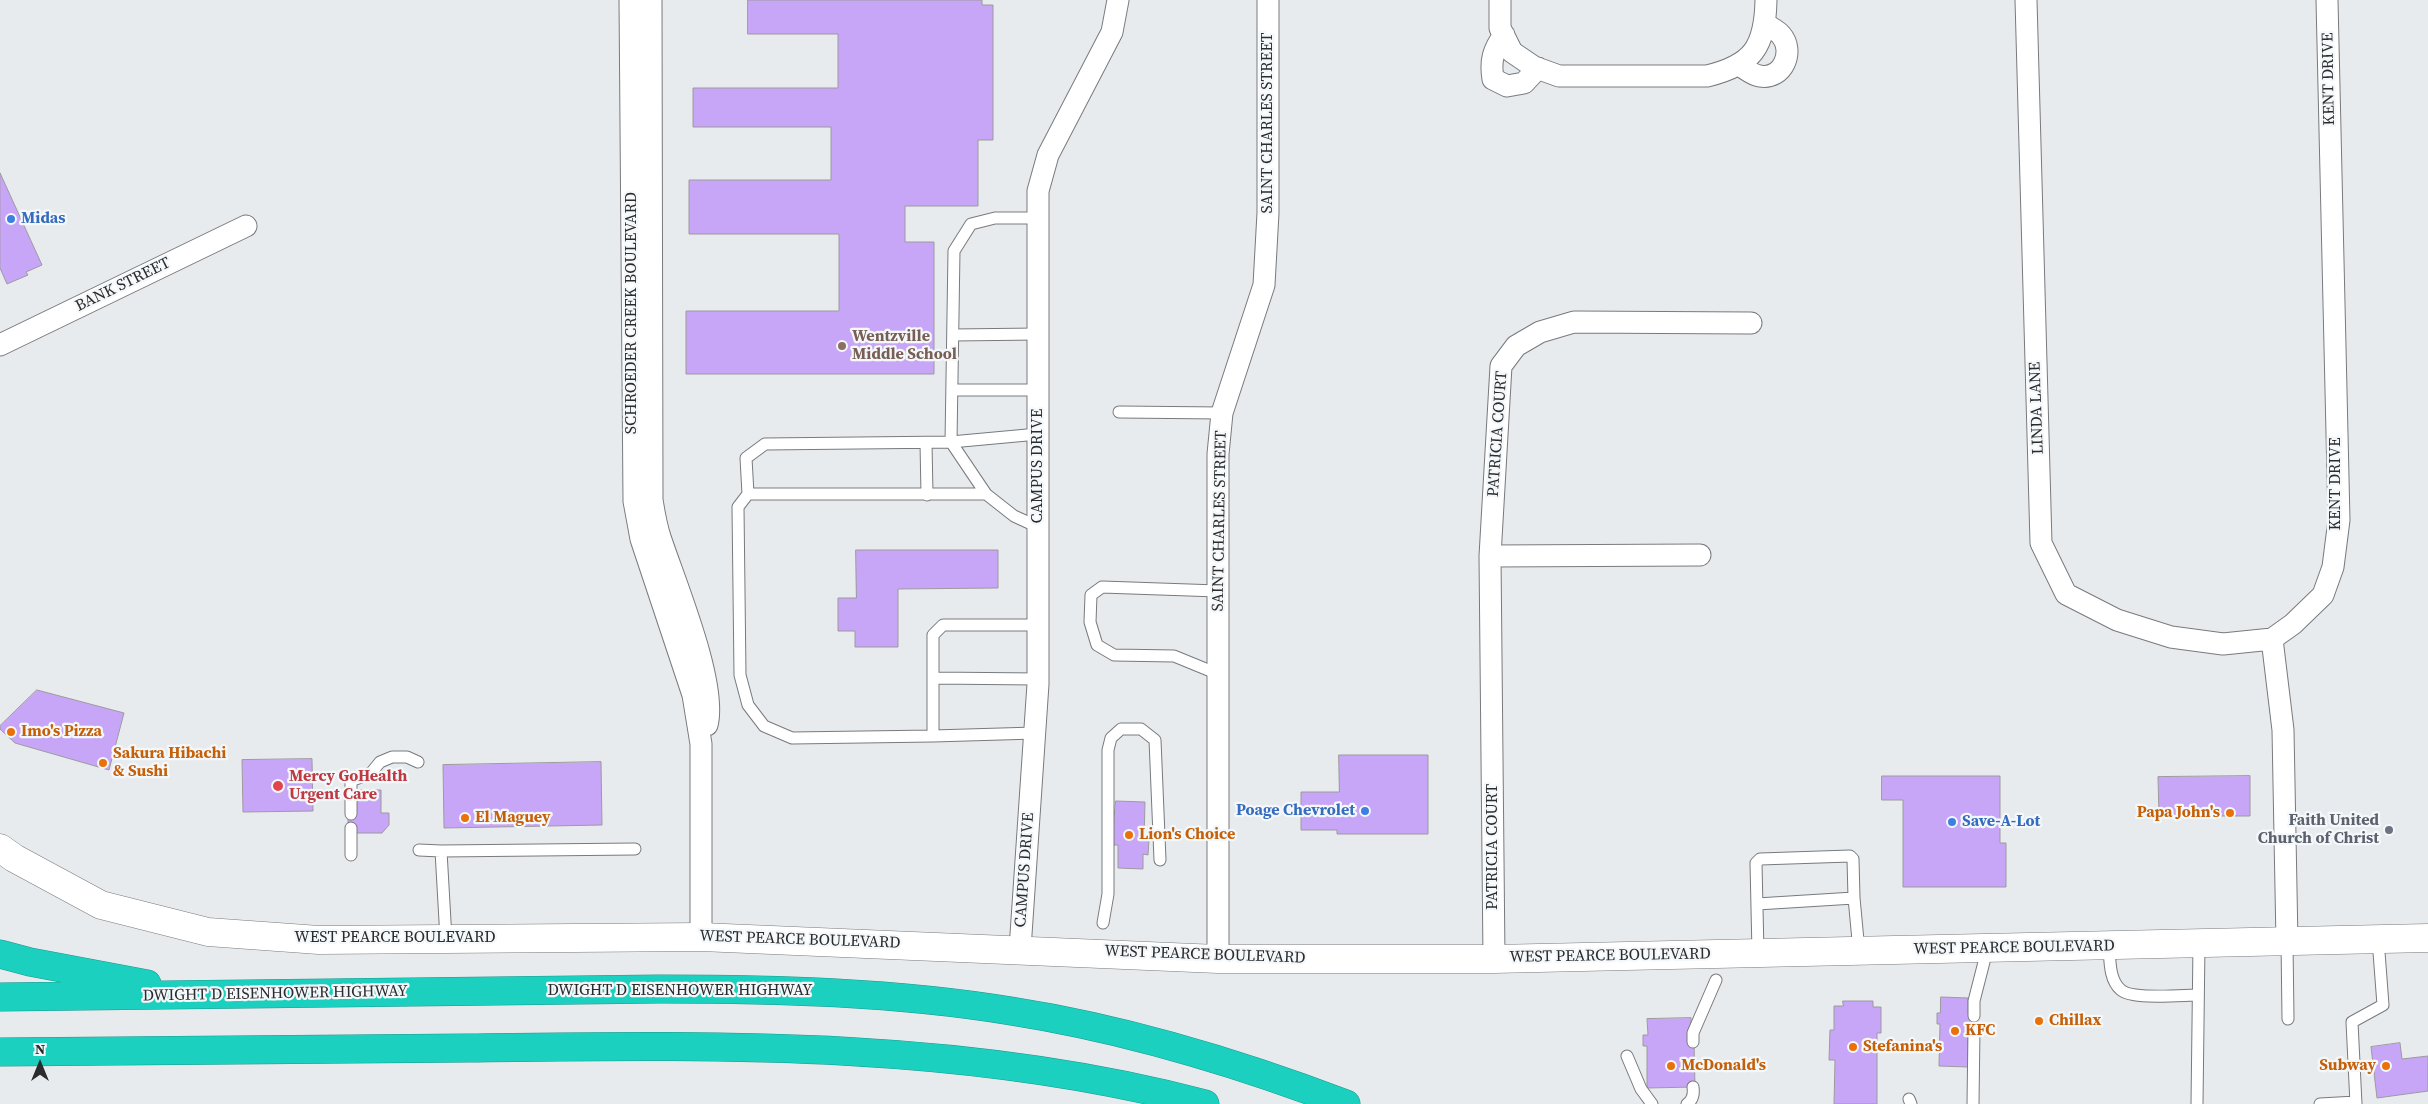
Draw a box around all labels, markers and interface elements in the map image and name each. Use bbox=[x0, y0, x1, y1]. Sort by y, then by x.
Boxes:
street label: KENT DRIVE bbox=[2319, 32, 2339, 126]
street label: SAINT CHARLES STREET bbox=[1258, 33, 1278, 213]
street label: SCHROEDER CREEK BOULEVARD bbox=[622, 192, 642, 434]
place label: Midas bbox=[21, 209, 66, 229]
marker: Midas bbox=[5, 213, 17, 225]
street label: BANK STREET bbox=[72, 254, 174, 316]
place label: Wentzville Middle School bbox=[852, 327, 957, 365]
marker: Wentzville Middle School bbox=[836, 340, 848, 352]
street label: LINDA LANE bbox=[2026, 361, 2048, 455]
street label: PATRICIA COURT bbox=[1484, 370, 1512, 498]
street label: CAMPUS DRIVE bbox=[1028, 409, 1048, 523]
street label: SAINT CHARLES STREET bbox=[1209, 430, 1231, 612]
street label: KENT DRIVE bbox=[2326, 437, 2346, 531]
place label: Imo's Pizza bbox=[21, 722, 102, 742]
marker: Imo's Pizza bbox=[5, 726, 17, 738]
place label: Sakura Hibachi & Sushi bbox=[113, 744, 226, 782]
marker: Sakura Hibachi & Sushi bbox=[97, 757, 109, 769]
place label: Mercy GoHealth Urgent Care bbox=[289, 767, 407, 805]
marker: Mercy GoHealth Urgent Care bbox=[271, 779, 285, 793]
street label: PATRICIA COURT bbox=[1483, 784, 1503, 910]
place label: Poage Chevrolet bbox=[1236, 801, 1355, 821]
place label: Papa John's bbox=[2137, 803, 2220, 823]
marker: Poage Chevrolet bbox=[1359, 805, 1371, 817]
marker: Papa John's bbox=[2224, 807, 2236, 819]
place label: El Maguey bbox=[475, 808, 551, 828]
place label: Faith United Church of Christ bbox=[2258, 811, 2379, 849]
marker: El Maguey bbox=[459, 812, 471, 824]
street label: CAMPUS DRIVE bbox=[1011, 812, 1039, 928]
place label: Save-A-Lot bbox=[1962, 812, 2040, 832]
marker: Save-A-Lot bbox=[1946, 816, 1958, 828]
marker: Faith United Church of Christ bbox=[2383, 824, 2395, 836]
place label: Lion's Choice bbox=[1139, 825, 1235, 845]
marker: Lion's Choice bbox=[1123, 829, 1135, 841]
street label: WEST PEARCE BOULEVARD bbox=[699, 927, 901, 953]
street label: WEST PEARCE BOULEVARD bbox=[294, 928, 496, 948]
street label: WEST PEARCE BOULEVARD bbox=[1913, 937, 2115, 959]
street label: WEST PEARCE BOULEVARD bbox=[1104, 942, 1306, 968]
street label: WEST PEARCE BOULEVARD bbox=[1509, 945, 1711, 967]
street label: DWIGHT D EISENHOWER HIGHWAY bbox=[548, 981, 812, 1001]
street label: DWIGHT D EISENHOWER HIGHWAY bbox=[142, 982, 408, 1006]
place label: Chillax bbox=[2049, 1011, 2101, 1031]
marker: Chillax bbox=[2033, 1015, 2045, 1027]
place label: KFC bbox=[1965, 1021, 1995, 1041]
marker: KFC bbox=[1949, 1025, 1961, 1037]
place label: Stefanina's bbox=[1863, 1037, 1942, 1057]
north arrow bbox=[15, 1039, 65, 1089]
text: N bbox=[35, 1039, 45, 1059]
marker: Stefanina's bbox=[1847, 1041, 1859, 1053]
place label: McDonald's bbox=[1681, 1056, 1766, 1076]
place label: Subway bbox=[2319, 1056, 2376, 1076]
marker: McDonald's bbox=[1665, 1060, 1677, 1072]
marker: Subway bbox=[2380, 1060, 2392, 1072]

